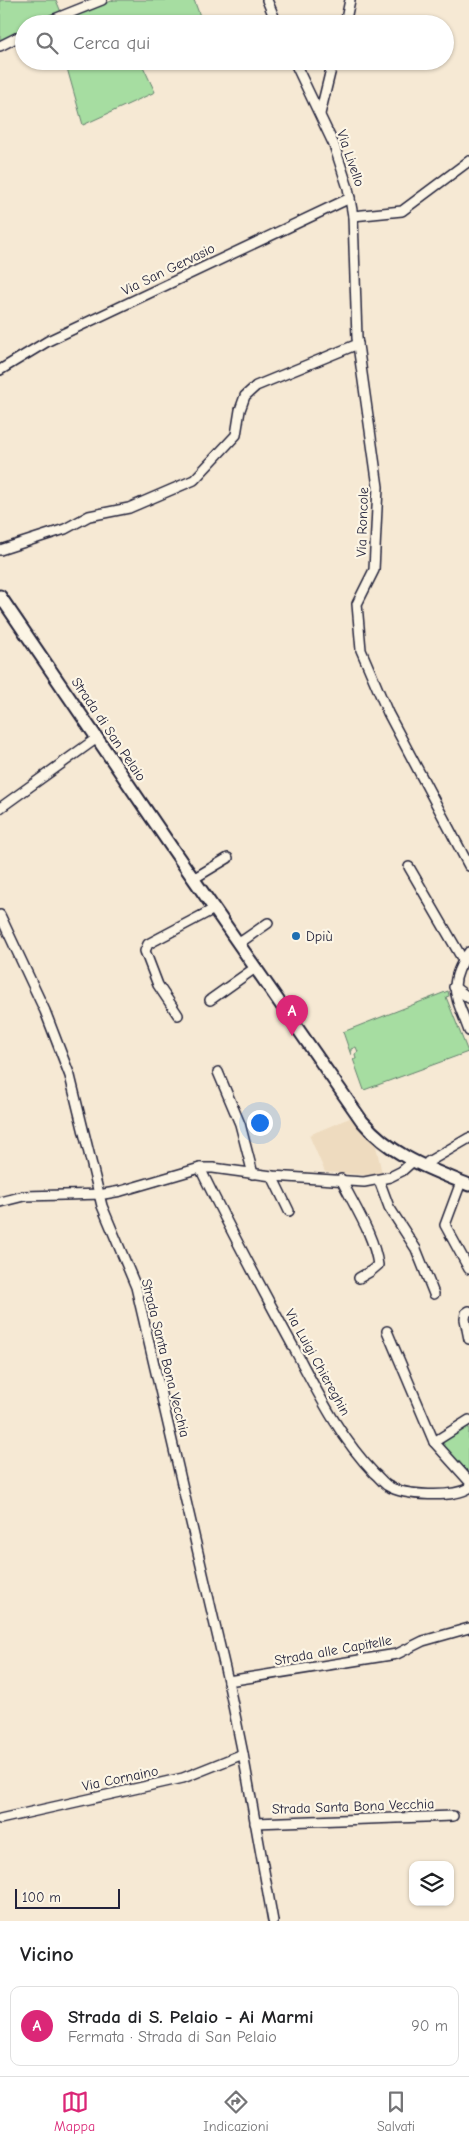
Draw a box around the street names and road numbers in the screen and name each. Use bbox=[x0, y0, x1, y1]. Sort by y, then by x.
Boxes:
street label: Via Livello bbox=[333, 128, 368, 189]
street label: Via San Gervasio bbox=[119, 240, 218, 299]
street label: Via Roncole bbox=[353, 487, 372, 557]
street label: Strada di San Pelaio bbox=[68, 674, 150, 784]
street label: Strada Santa Bona Vecchia bbox=[138, 1277, 193, 1439]
street label: Via Luigi Chiereghin bbox=[281, 1306, 354, 1419]
street label: Strada alle Capitelle bbox=[273, 1632, 393, 1669]
street label: Via Cornaino bbox=[80, 1762, 160, 1795]
street label: Strada Santa Bona Vecchia bbox=[271, 1795, 435, 1818]

